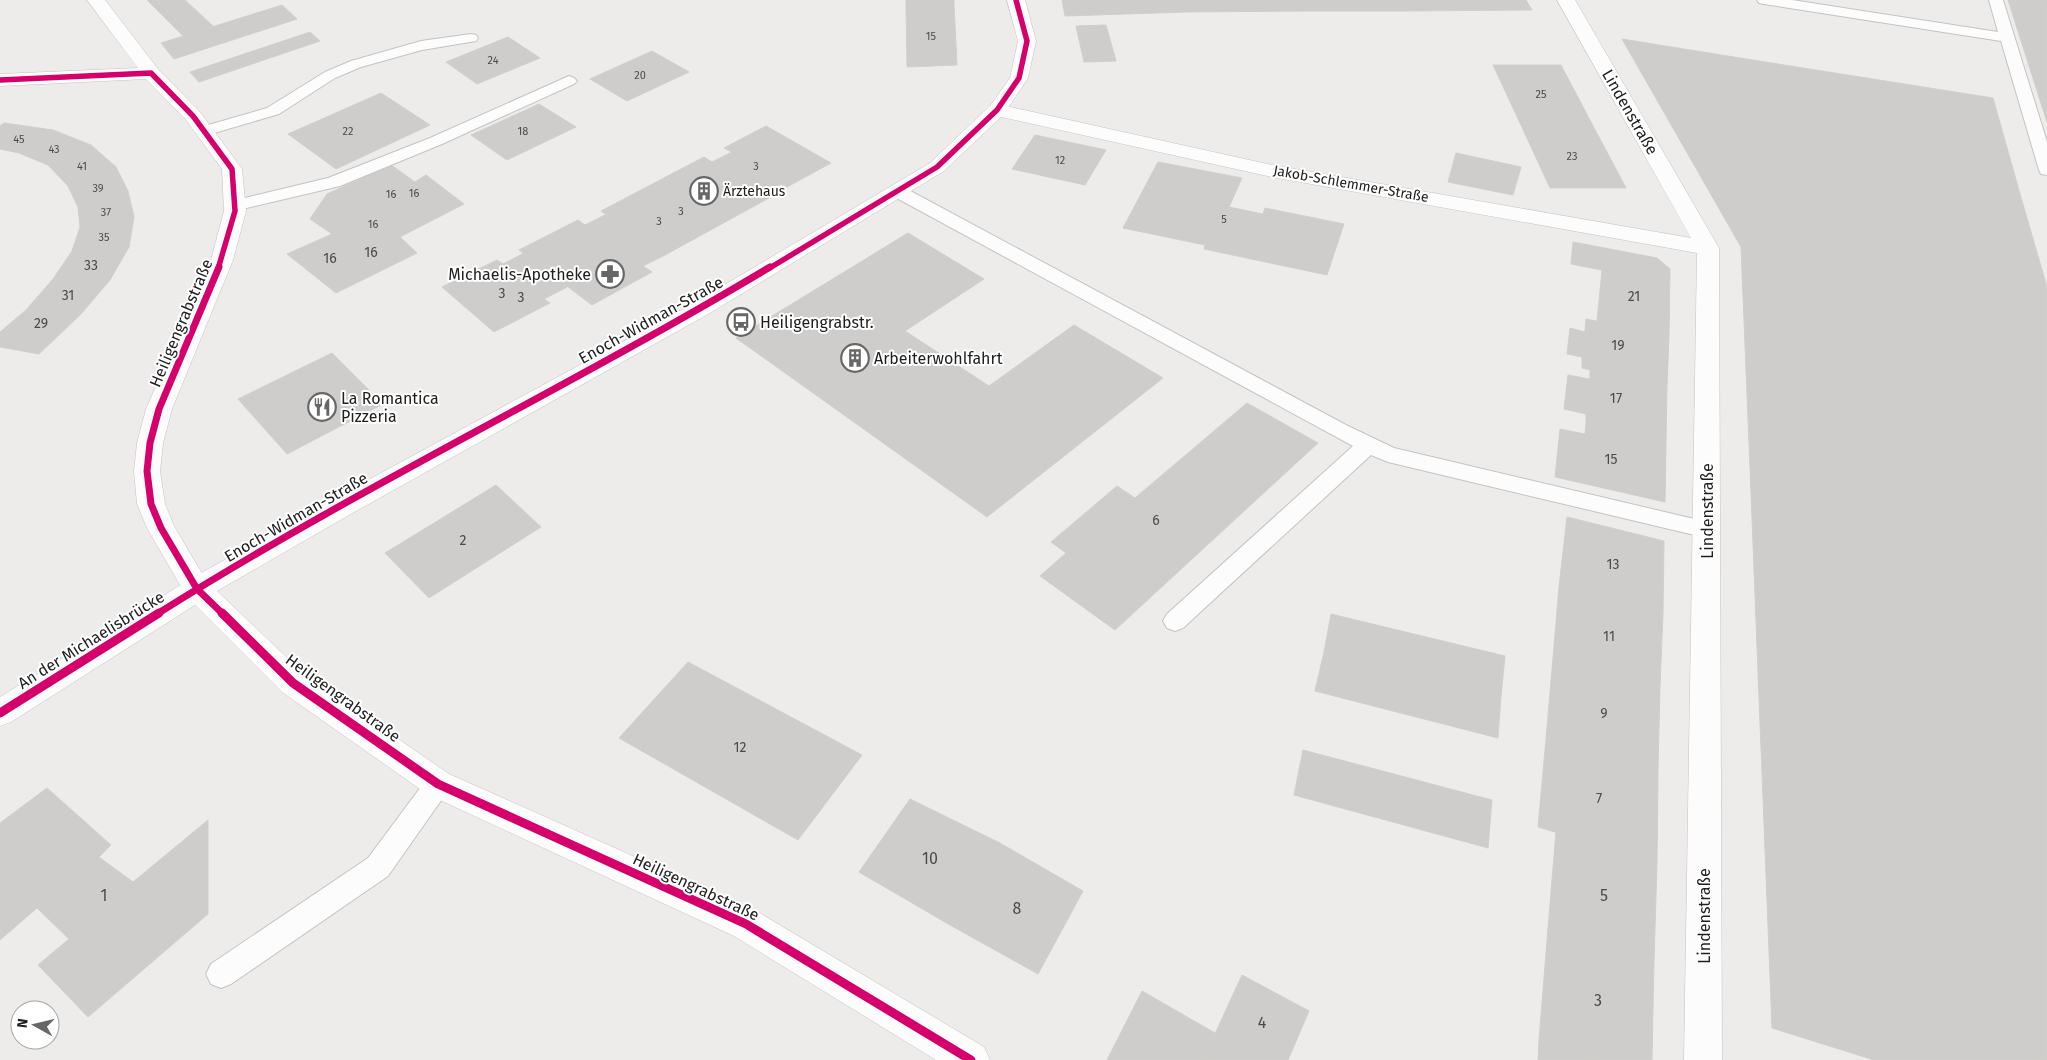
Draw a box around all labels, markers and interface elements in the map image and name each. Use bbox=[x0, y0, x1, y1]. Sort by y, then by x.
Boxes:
house number: 15 bbox=[926, 30, 937, 43]
house number: 24 bbox=[488, 54, 499, 67]
street label: Lindenstraße bbox=[1598, 66, 1662, 158]
house number: 20 bbox=[634, 69, 646, 82]
house number: 25 bbox=[1536, 88, 1547, 101]
house number: 22 bbox=[343, 125, 353, 138]
house number: 18 bbox=[518, 125, 528, 138]
house number: 45 bbox=[13, 133, 25, 146]
house number: 43 bbox=[48, 143, 60, 156]
house number: 23 bbox=[1567, 150, 1577, 163]
house number: 12 bbox=[1055, 154, 1065, 167]
house number: 41 bbox=[77, 160, 87, 173]
house number: 3 bbox=[753, 160, 759, 173]
street label: Jakob-Schlemmer-Straße bbox=[1272, 162, 1430, 206]
building icon: Ärztehaus bbox=[689, 176, 719, 206]
house number: 39 bbox=[92, 182, 104, 195]
place label: Ärztehaus bbox=[723, 183, 786, 200]
house number: 16 bbox=[409, 187, 419, 200]
house number: 16 bbox=[386, 188, 396, 201]
house number: 3 bbox=[678, 205, 684, 218]
house number: 37 bbox=[101, 206, 111, 219]
house number: 5 bbox=[1221, 213, 1227, 226]
house number: 3 bbox=[656, 215, 662, 228]
house number: 16 bbox=[368, 218, 378, 231]
house number: 35 bbox=[99, 231, 110, 244]
house number: 16 bbox=[364, 244, 378, 261]
house number: 16 bbox=[323, 250, 337, 267]
street label: Heiligengrabstraße bbox=[145, 256, 217, 390]
house number: 33 bbox=[84, 257, 98, 274]
pharmacy icon: Michaelis-Apotheke bbox=[595, 259, 625, 289]
place label: Michaelis-Apotheke bbox=[448, 265, 591, 284]
street label: Enoch-Widman-Straße bbox=[575, 272, 727, 368]
house number: 3 bbox=[499, 285, 506, 302]
house number: 31 bbox=[62, 287, 74, 304]
house number: 21 bbox=[1628, 288, 1640, 305]
house number: 3 bbox=[518, 289, 525, 306]
bus stop icon: Heiligengrabstr. bbox=[726, 307, 756, 337]
place label: Heiligengrabstr. bbox=[760, 313, 874, 332]
house number: 29 bbox=[34, 315, 48, 332]
house number: 19 bbox=[1611, 337, 1625, 354]
building icon: Arbeiterwohlfahrt bbox=[840, 343, 870, 373]
place label: Arbeiterwohlfahrt bbox=[874, 349, 1003, 368]
place label: La Romantica Pizzeria bbox=[341, 389, 439, 426]
house number: 17 bbox=[1610, 390, 1622, 407]
restaurant icon: La Romantica Pizzeria bbox=[307, 392, 337, 422]
house number: 15 bbox=[1604, 451, 1618, 468]
street label: Lindenstraße bbox=[1698, 463, 1717, 559]
street label: Enoch-Widman-Straße bbox=[221, 468, 371, 566]
house number: 6 bbox=[1152, 512, 1160, 529]
house number: 2 bbox=[460, 532, 467, 549]
house number: 13 bbox=[1606, 556, 1620, 573]
street label: An der Michaelisbrücke bbox=[14, 587, 168, 693]
house number: 11 bbox=[1603, 628, 1615, 645]
street label: Heiligengrabstraße bbox=[282, 650, 404, 746]
house number: 9 bbox=[1600, 705, 1608, 722]
house number: 12 bbox=[734, 739, 747, 756]
house number: 7 bbox=[1596, 790, 1602, 807]
street label: Heiligengrabstraße bbox=[630, 849, 762, 925]
house number: 10 bbox=[922, 849, 938, 868]
street label: Lindenstraße bbox=[1695, 868, 1714, 964]
house number: 1 bbox=[101, 886, 107, 905]
house number: 5 bbox=[1600, 886, 1608, 905]
house number: 8 bbox=[1013, 899, 1022, 918]
house number: 3 bbox=[1594, 991, 1602, 1010]
north arrow bbox=[10, 1000, 60, 1050]
house number: 4 bbox=[1258, 1013, 1267, 1032]
text: N bbox=[14, 1017, 32, 1029]

